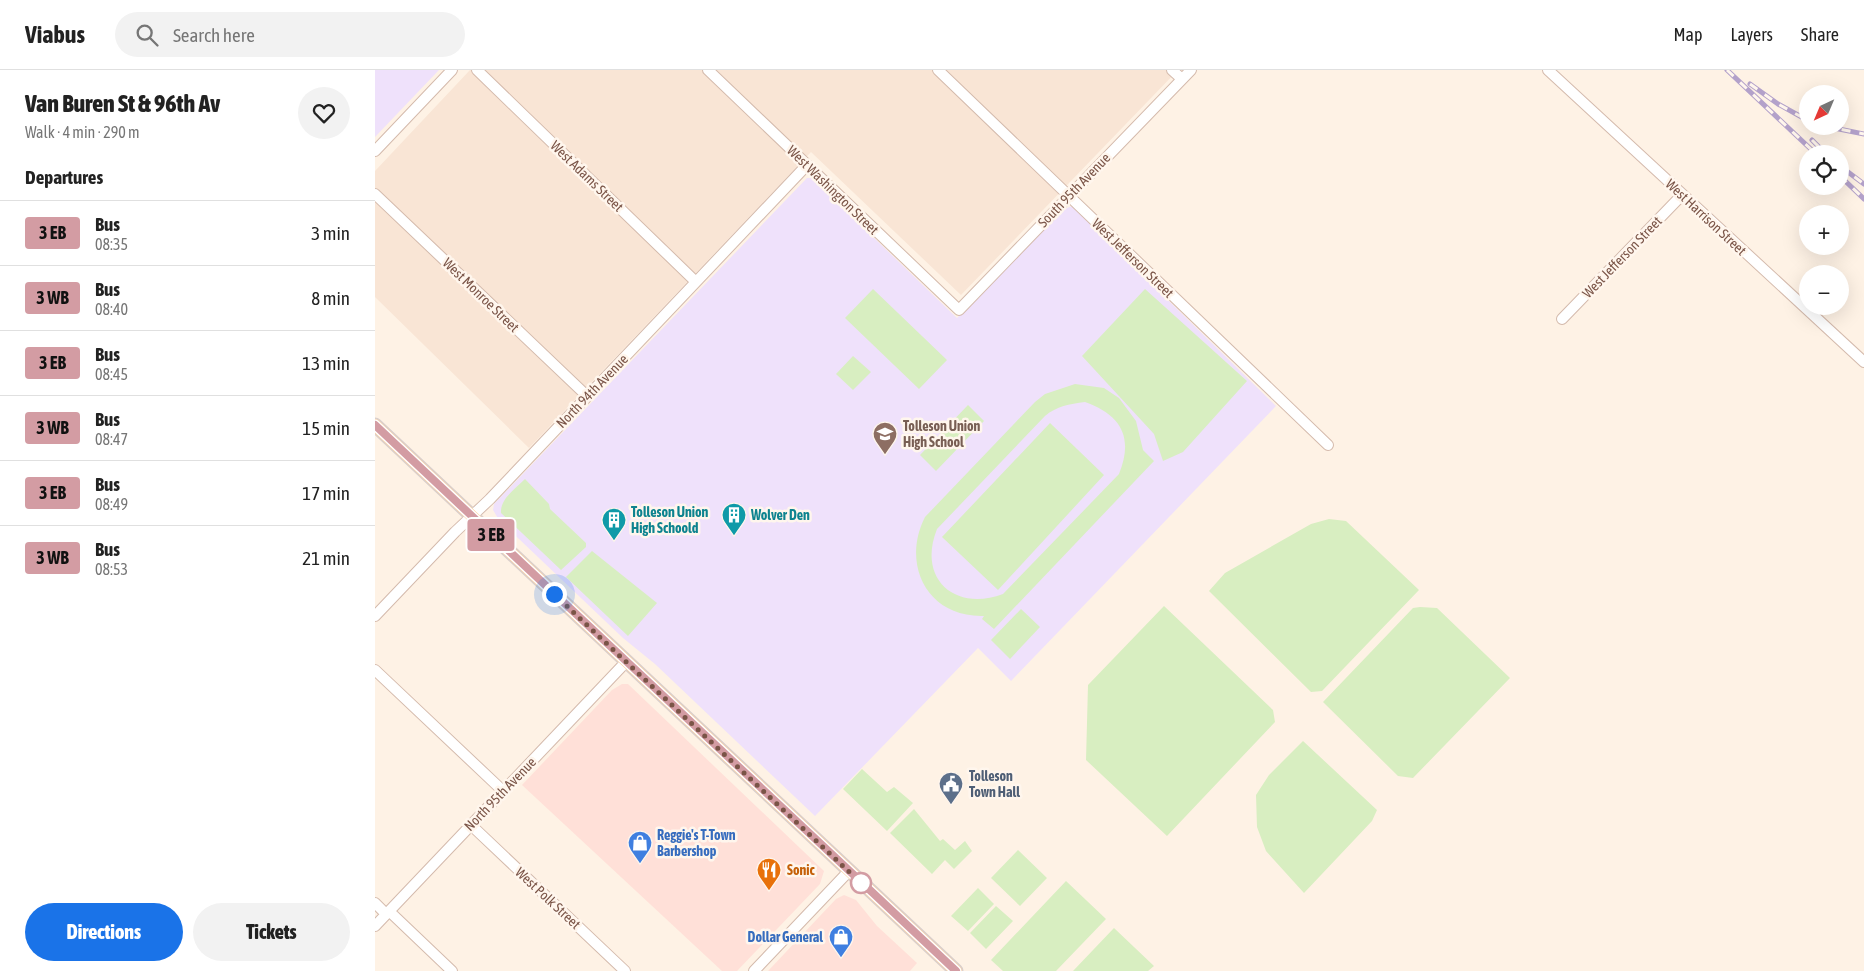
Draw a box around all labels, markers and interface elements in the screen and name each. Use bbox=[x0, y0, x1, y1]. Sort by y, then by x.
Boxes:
search box bbox=[115, 12, 465, 57]
text: Viabus bbox=[25, 21, 85, 48]
icon: search bbox=[133, 21, 161, 49]
text: Search here bbox=[173, 24, 255, 46]
text: Map bbox=[1673, 24, 1702, 45]
text: Layers bbox=[1730, 24, 1773, 45]
text: Share bbox=[1801, 24, 1839, 45]
north arrow bbox=[1799, 85, 1849, 135]
map controls bbox=[1799, 85, 1849, 315]
button: heart bbox=[298, 87, 350, 139]
text: Van Buren St & 96th Av bbox=[25, 90, 220, 117]
text: Walk · 4 min · 290 m bbox=[25, 123, 139, 141]
street label: West Adams Street bbox=[547, 137, 627, 215]
street label: West Washington Street bbox=[784, 142, 882, 238]
button: locate bbox=[1799, 145, 1849, 195]
street label: South 95th Avenue bbox=[1035, 150, 1113, 230]
text: Departures bbox=[25, 166, 103, 188]
street label: West Harrison Street bbox=[1662, 176, 1750, 258]
button: + bbox=[1799, 205, 1849, 255]
text: Bus bbox=[95, 213, 120, 235]
street label: West Jefferson Street bbox=[1579, 213, 1665, 301]
street label: West Jefferson Street bbox=[1089, 215, 1177, 301]
text: 3 EB bbox=[39, 222, 66, 243]
text: 3 min bbox=[311, 222, 350, 244]
text: 08:35 bbox=[95, 235, 128, 253]
street label: West Monroe Street bbox=[440, 255, 522, 335]
button: − bbox=[1799, 265, 1849, 315]
text: Bus bbox=[95, 278, 120, 300]
text: 3 WB bbox=[36, 287, 69, 308]
text: 8 min bbox=[311, 287, 350, 309]
text: 08:40 bbox=[95, 300, 128, 318]
text: Bus bbox=[95, 343, 120, 365]
street label: North 94th Avenue bbox=[553, 351, 631, 431]
text: 3 EB bbox=[39, 352, 66, 373]
text: 13 min bbox=[302, 352, 350, 374]
text: 08:45 bbox=[95, 365, 128, 383]
text: Bus bbox=[95, 408, 120, 430]
text: 3 WB bbox=[36, 417, 69, 438]
text: 15 min bbox=[302, 417, 350, 439]
place label: Tolleson Union High School bbox=[903, 418, 981, 450]
school or university icon: Tolleson Union High School bbox=[872, 421, 898, 455]
text: 08:47 bbox=[95, 430, 128, 448]
text: Bus bbox=[95, 473, 120, 495]
text: 3 EB bbox=[39, 482, 66, 503]
text: 17 min bbox=[302, 482, 350, 504]
text: 08:49 bbox=[95, 495, 128, 513]
building icon: Wolver Den bbox=[721, 502, 747, 536]
place label: Tolleson Union High Schoold bbox=[631, 504, 709, 536]
building icon: Tolleson Union High Schoold bbox=[601, 507, 627, 541]
place label: Wolver Den bbox=[750, 507, 810, 523]
line badge: 3 EB bbox=[456, 519, 526, 551]
text: 3 EB bbox=[477, 524, 505, 545]
text: Bus bbox=[95, 538, 120, 560]
text: 3 WB bbox=[36, 547, 69, 568]
text: 21 min bbox=[302, 547, 350, 569]
text: 08:53 bbox=[95, 560, 128, 578]
your location bbox=[542, 582, 567, 607]
street label: North 95th Avenue bbox=[461, 754, 539, 834]
place label: Tolleson Town Hall bbox=[969, 768, 1020, 800]
public building icon: Tolleson Town Hall bbox=[938, 771, 964, 805]
place label: Reggie's T-Town Barbershop bbox=[657, 827, 736, 859]
shop icon: Reggie's T-Town Barbershop bbox=[627, 830, 653, 864]
restaurant icon: Sonic bbox=[756, 857, 782, 891]
place label: Sonic bbox=[787, 862, 815, 878]
street label: West Polk Street bbox=[512, 864, 584, 932]
unlabelled marker bbox=[850, 872, 872, 894]
button: Directions bbox=[25, 903, 183, 961]
button: Tickets bbox=[193, 903, 350, 961]
shop icon: Dollar General bbox=[828, 924, 854, 958]
place label: Dollar General bbox=[748, 929, 823, 945]

